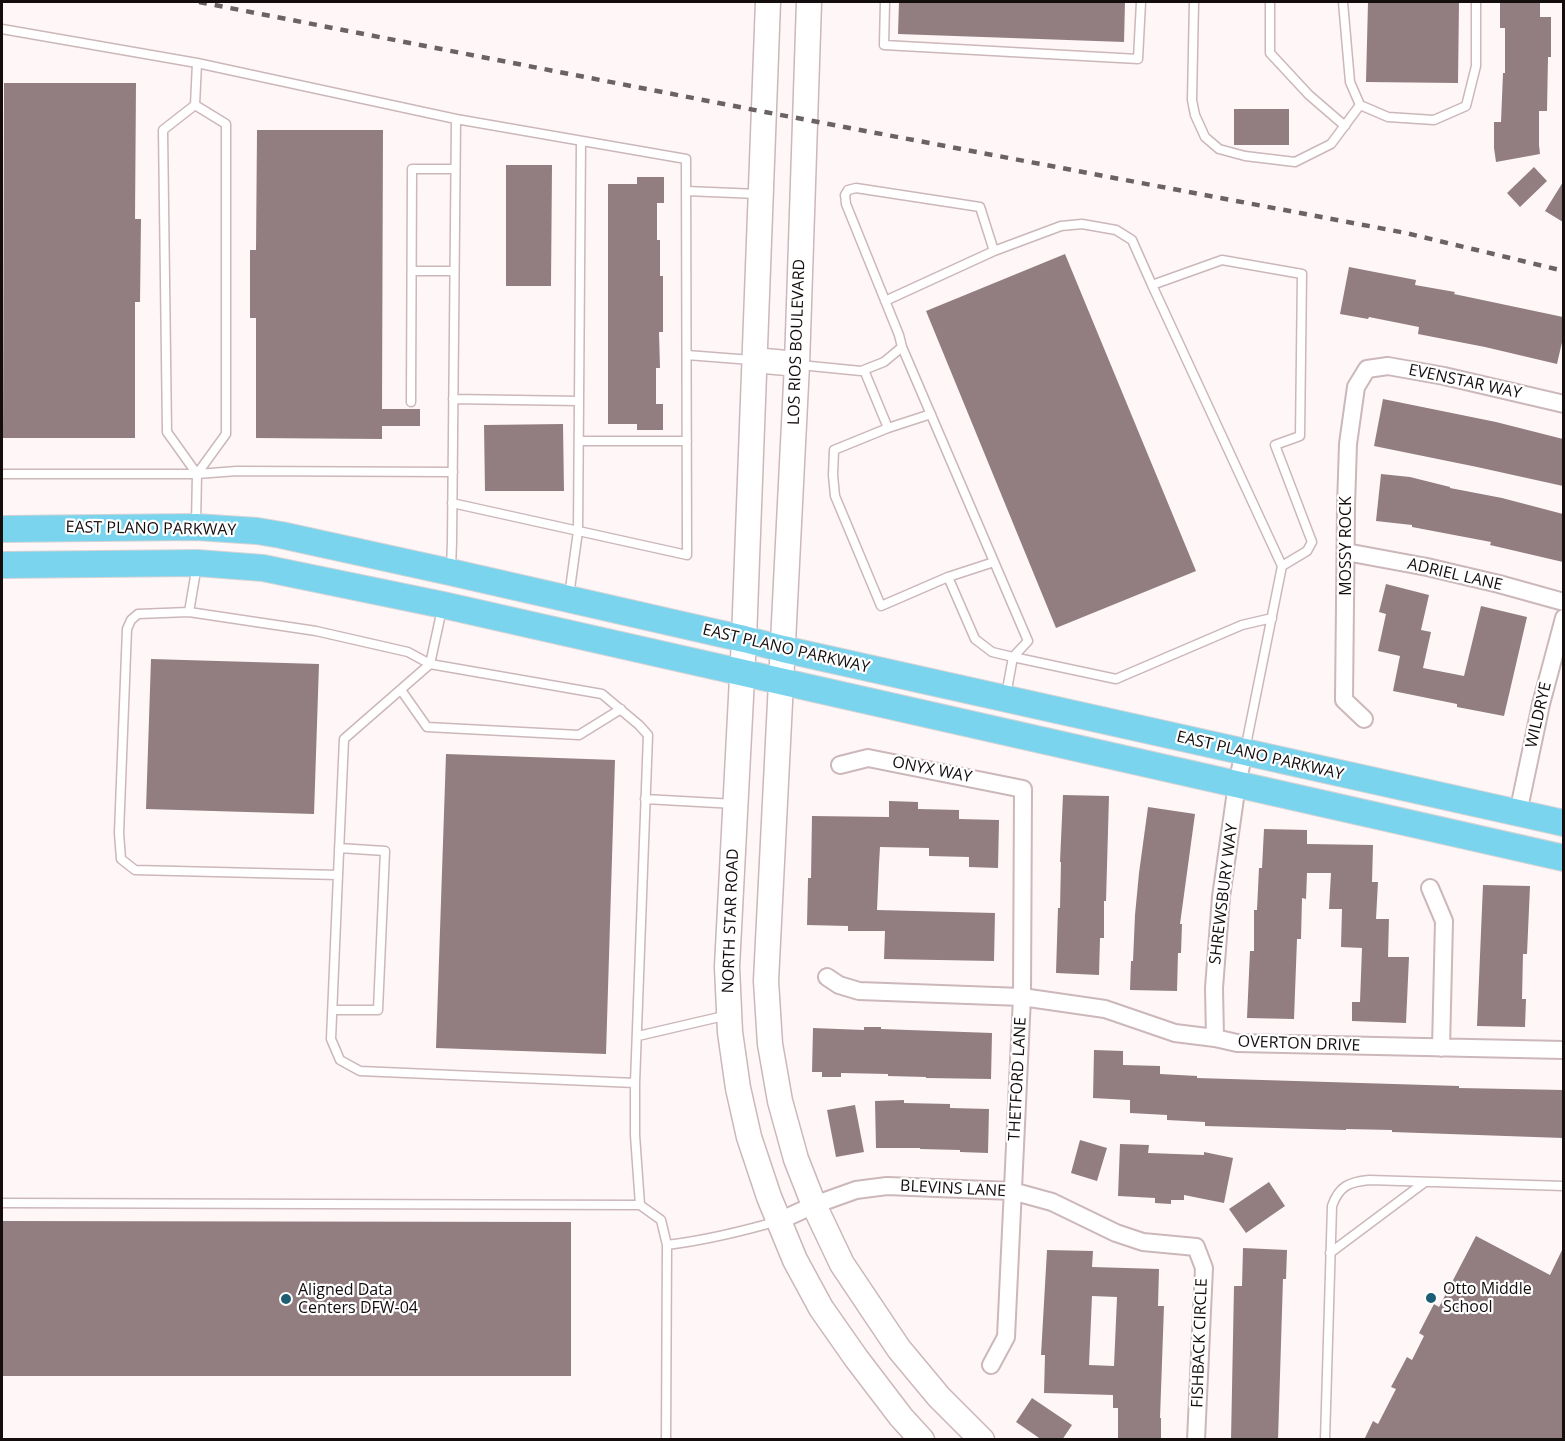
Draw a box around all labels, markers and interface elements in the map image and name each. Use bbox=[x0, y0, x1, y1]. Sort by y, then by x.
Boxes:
street label: LOS RIOS BOULEVARD bbox=[785, 259, 809, 425]
street label: EVENSTAR WAY bbox=[1407, 361, 1523, 403]
street label: MOSSY ROCK bbox=[1336, 496, 1356, 596]
street label: EAST PLANO PARKWAY bbox=[65, 518, 237, 540]
street label: ADRIEL LANE bbox=[1406, 555, 1504, 595]
street label: EAST PLANO PARKWAY bbox=[701, 620, 871, 678]
street label: WILDRYE bbox=[1522, 680, 1556, 750]
street label: EAST PLANO PARKWAY bbox=[1175, 727, 1345, 785]
street label: ONYX WAY bbox=[891, 753, 973, 787]
street label: SHREWSBURY WAY bbox=[1206, 823, 1242, 965]
street label: NORTH STAR ROAD bbox=[719, 848, 743, 994]
street label: THETFORD LANE bbox=[1005, 1017, 1031, 1141]
street label: OVERTON DRIVE bbox=[1237, 1032, 1361, 1056]
street label: BLEVINS LANE bbox=[900, 1177, 1006, 1201]
street label: FISHBACK CIRCLE bbox=[1188, 1278, 1212, 1408]
place label: Otto Middle School bbox=[1443, 1279, 1532, 1317]
place label: Aligned Data Centers DFW-04 bbox=[298, 1280, 418, 1318]
marker: Otto Middle School bbox=[1424, 1291, 1438, 1305]
marker: Aligned Data Centers DFW-04 bbox=[279, 1292, 293, 1306]

